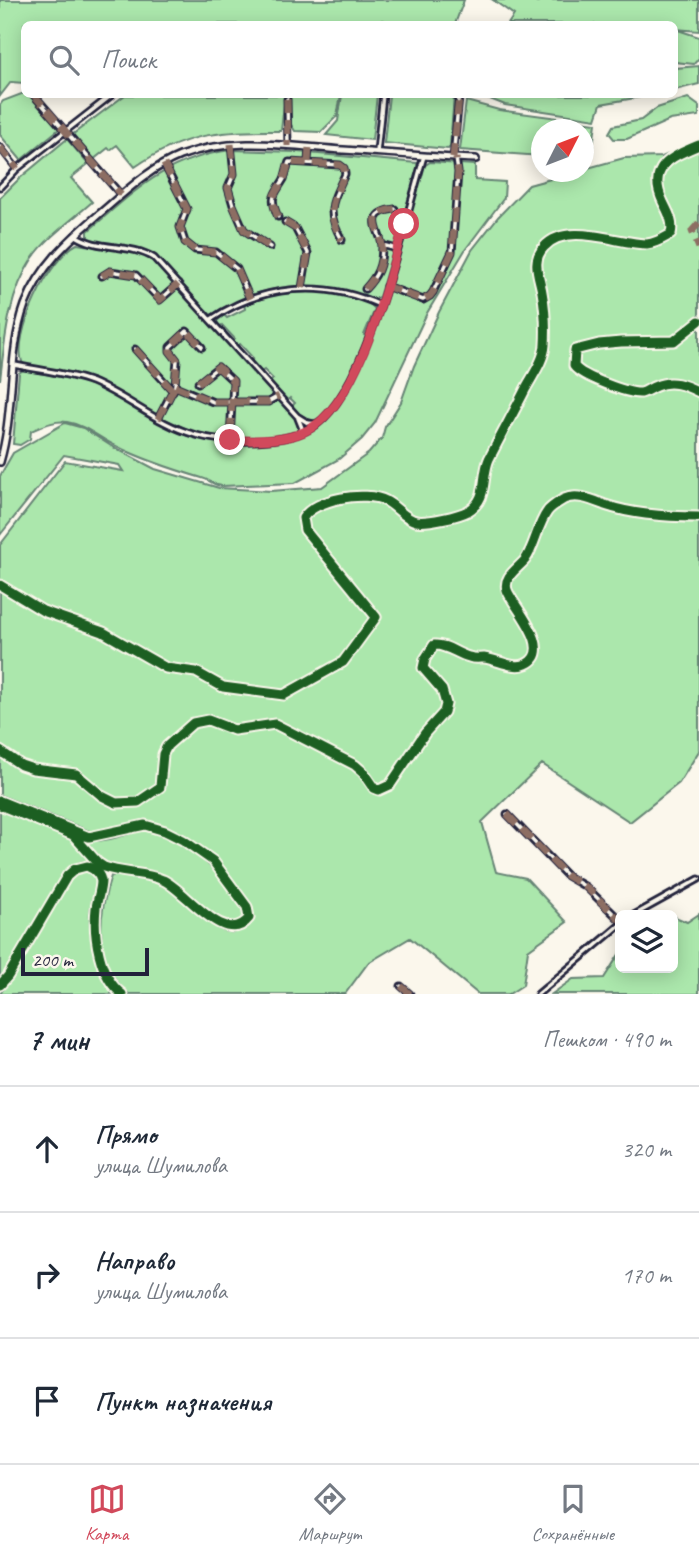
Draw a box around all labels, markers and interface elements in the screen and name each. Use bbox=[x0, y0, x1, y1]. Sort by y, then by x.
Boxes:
search box bbox=[21, 21, 678, 98]
icon: search bbox=[45, 41, 83, 79]
text: Поиск bbox=[101, 43, 156, 76]
north arrow bbox=[531, 119, 594, 182]
route start bbox=[388, 208, 419, 239]
route end bbox=[214, 424, 245, 455]
map controls bbox=[615, 910, 678, 973]
button: layers bbox=[615, 910, 678, 973]
scale bar bbox=[21, 945, 149, 977]
text: 200 m bbox=[32, 948, 73, 972]
text: 7 мин bbox=[28, 1021, 89, 1059]
text: Пешком · 490 m bbox=[543, 1025, 671, 1054]
text: Прямо bbox=[95, 1118, 157, 1151]
icon: ahead bbox=[28, 1130, 66, 1168]
text: 320 m bbox=[622, 1135, 671, 1164]
text: улица Шумилова bbox=[95, 1151, 227, 1180]
text: Направо bbox=[95, 1244, 174, 1277]
icon: right bbox=[28, 1256, 66, 1294]
text: 170 m bbox=[622, 1261, 671, 1290]
text: улица Шумилова bbox=[95, 1277, 227, 1306]
icon: arrive bbox=[28, 1382, 66, 1420]
text: Пункт назначения bbox=[95, 1385, 271, 1418]
tab: Карта bbox=[85, 1480, 128, 1546]
tab: Маршрут bbox=[299, 1480, 361, 1546]
tab: Сохранённые bbox=[531, 1480, 614, 1546]

